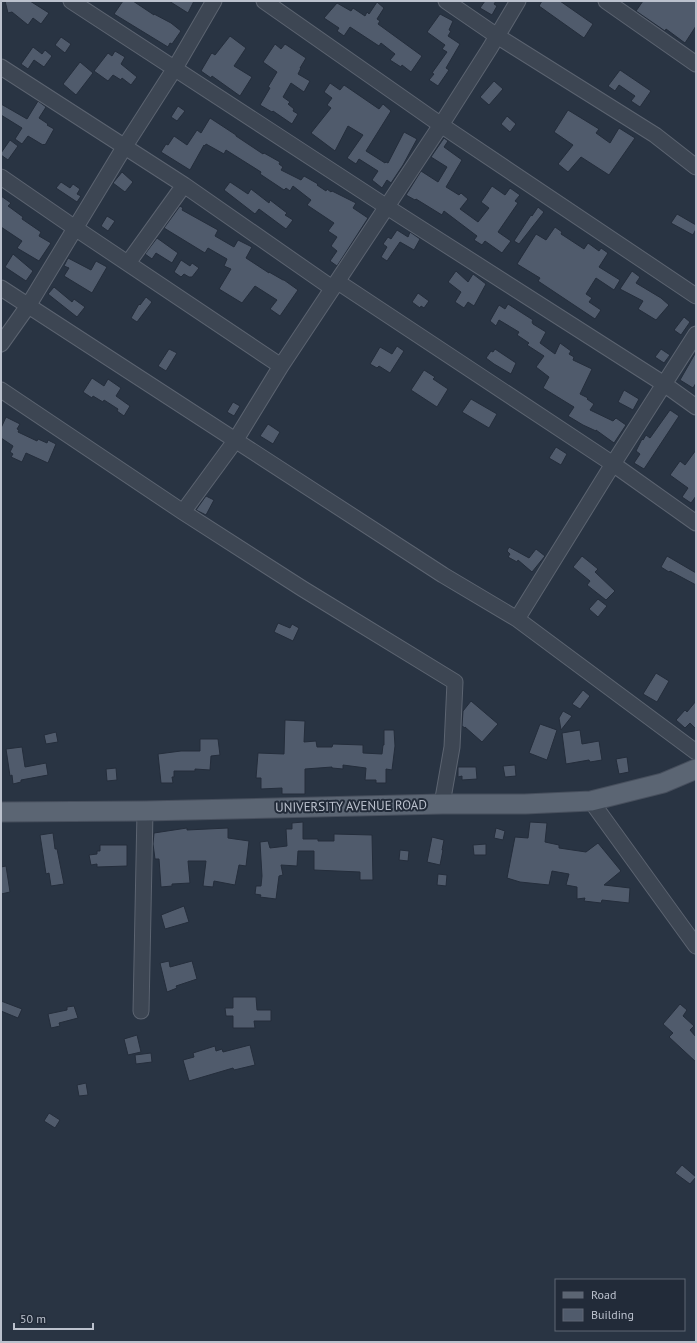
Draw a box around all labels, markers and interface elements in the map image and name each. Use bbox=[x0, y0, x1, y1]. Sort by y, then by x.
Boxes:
street label: UNIVERSITY AVENUE ROAD bbox=[275, 796, 427, 816]
legend bbox=[555, 1279, 685, 1331]
text: Road bbox=[591, 1287, 616, 1302]
scale bar bbox=[14, 1305, 93, 1331]
text: Building bbox=[591, 1307, 634, 1322]
text: 50 m bbox=[20, 1311, 46, 1326]

